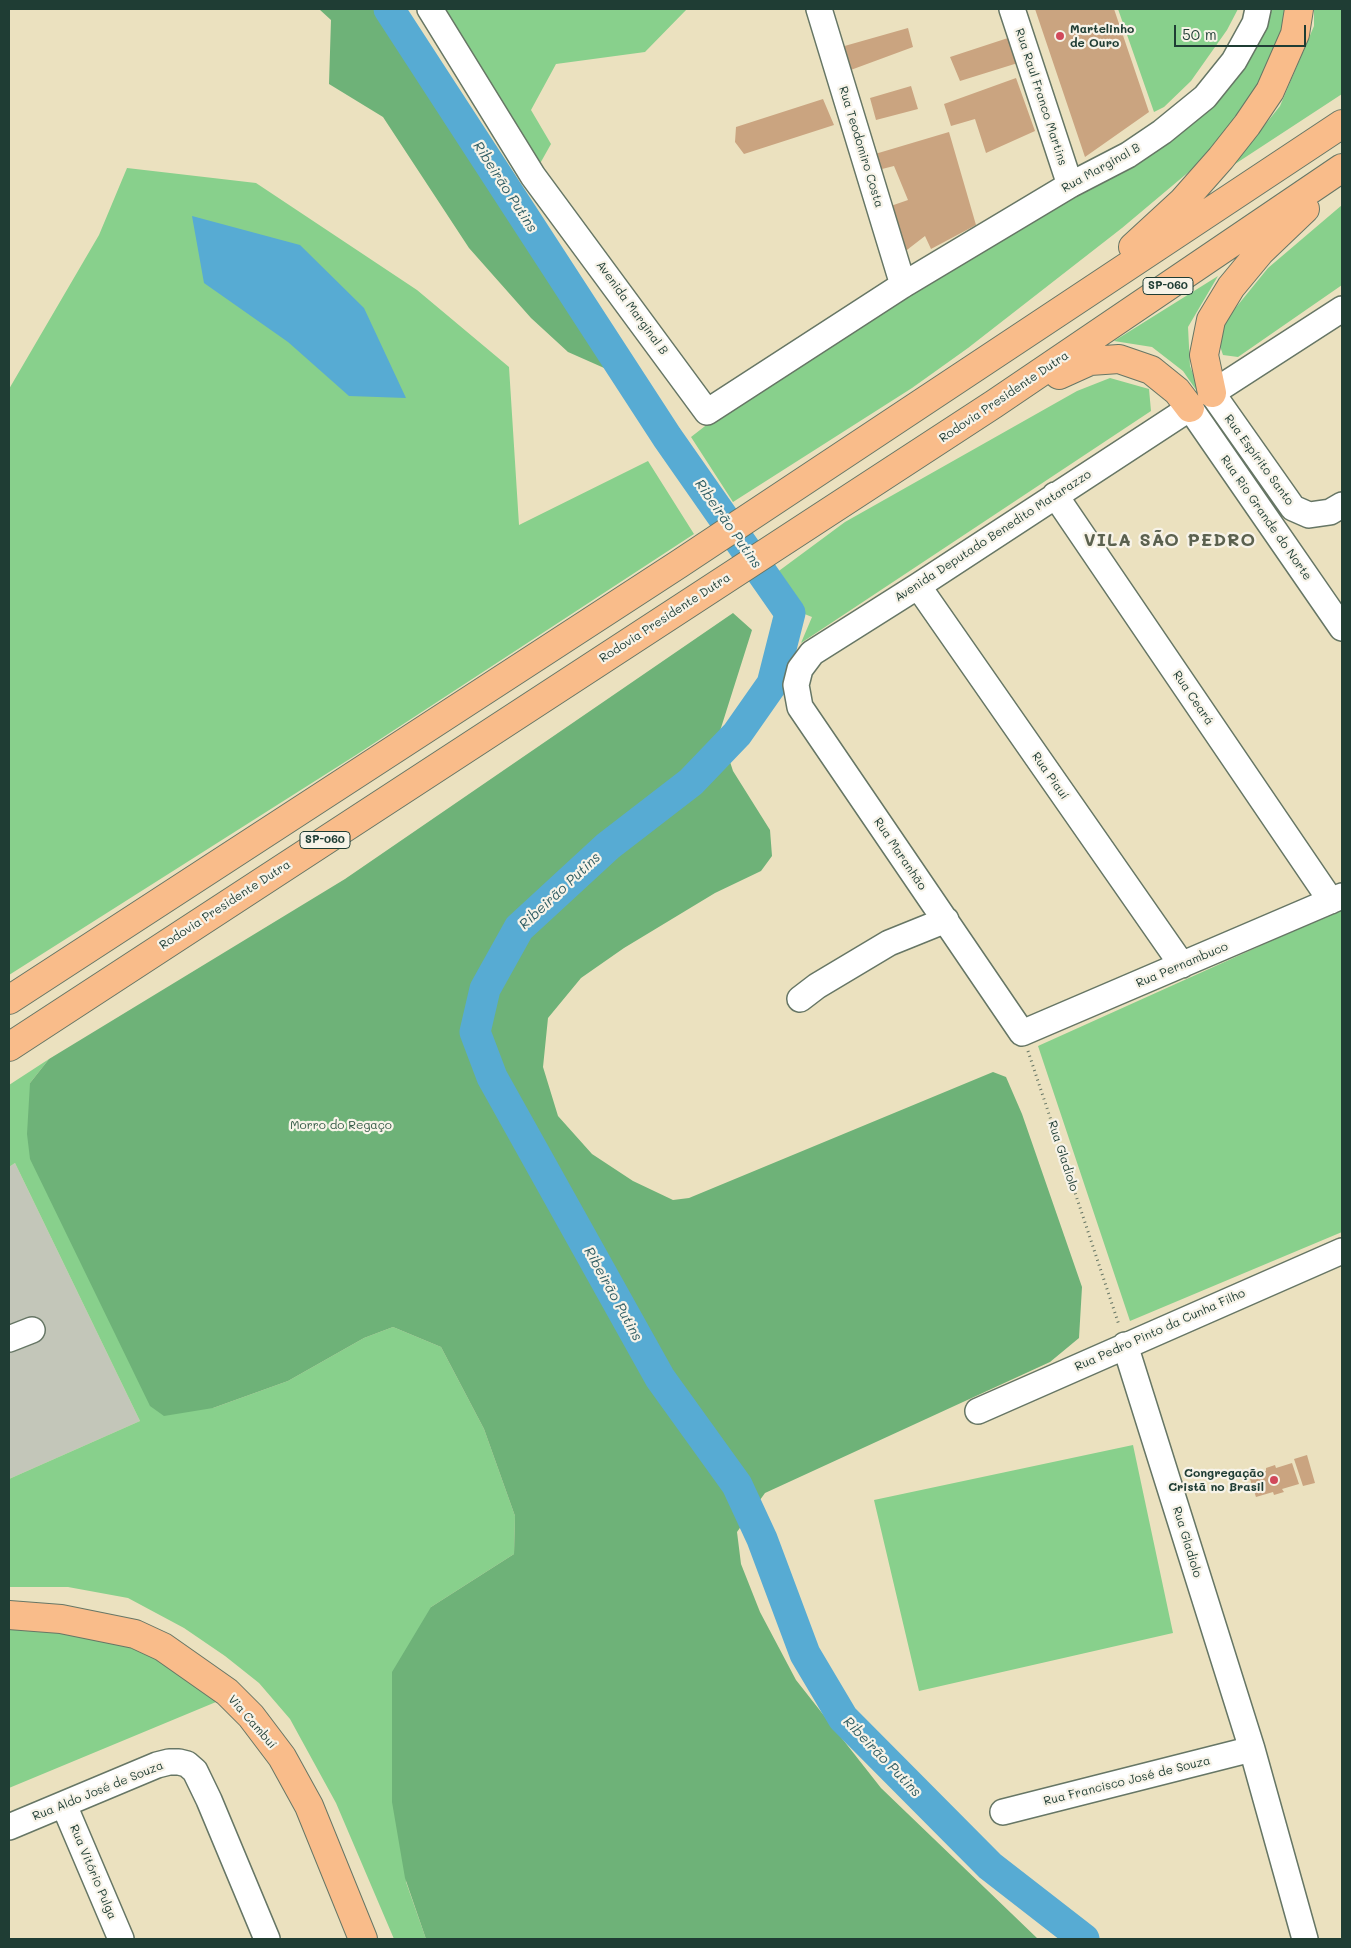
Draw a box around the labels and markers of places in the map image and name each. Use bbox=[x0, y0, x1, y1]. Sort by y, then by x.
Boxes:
place label: Martelinho de Ouro bbox=[1070, 22, 1134, 50]
marker: Martelinho de Ouro bbox=[1054, 30, 1066, 42]
place label: Congregação Cristã no Brasil bbox=[1168, 1466, 1264, 1494]
marker: Congregação Cristã no Brasil bbox=[1268, 1474, 1280, 1486]

